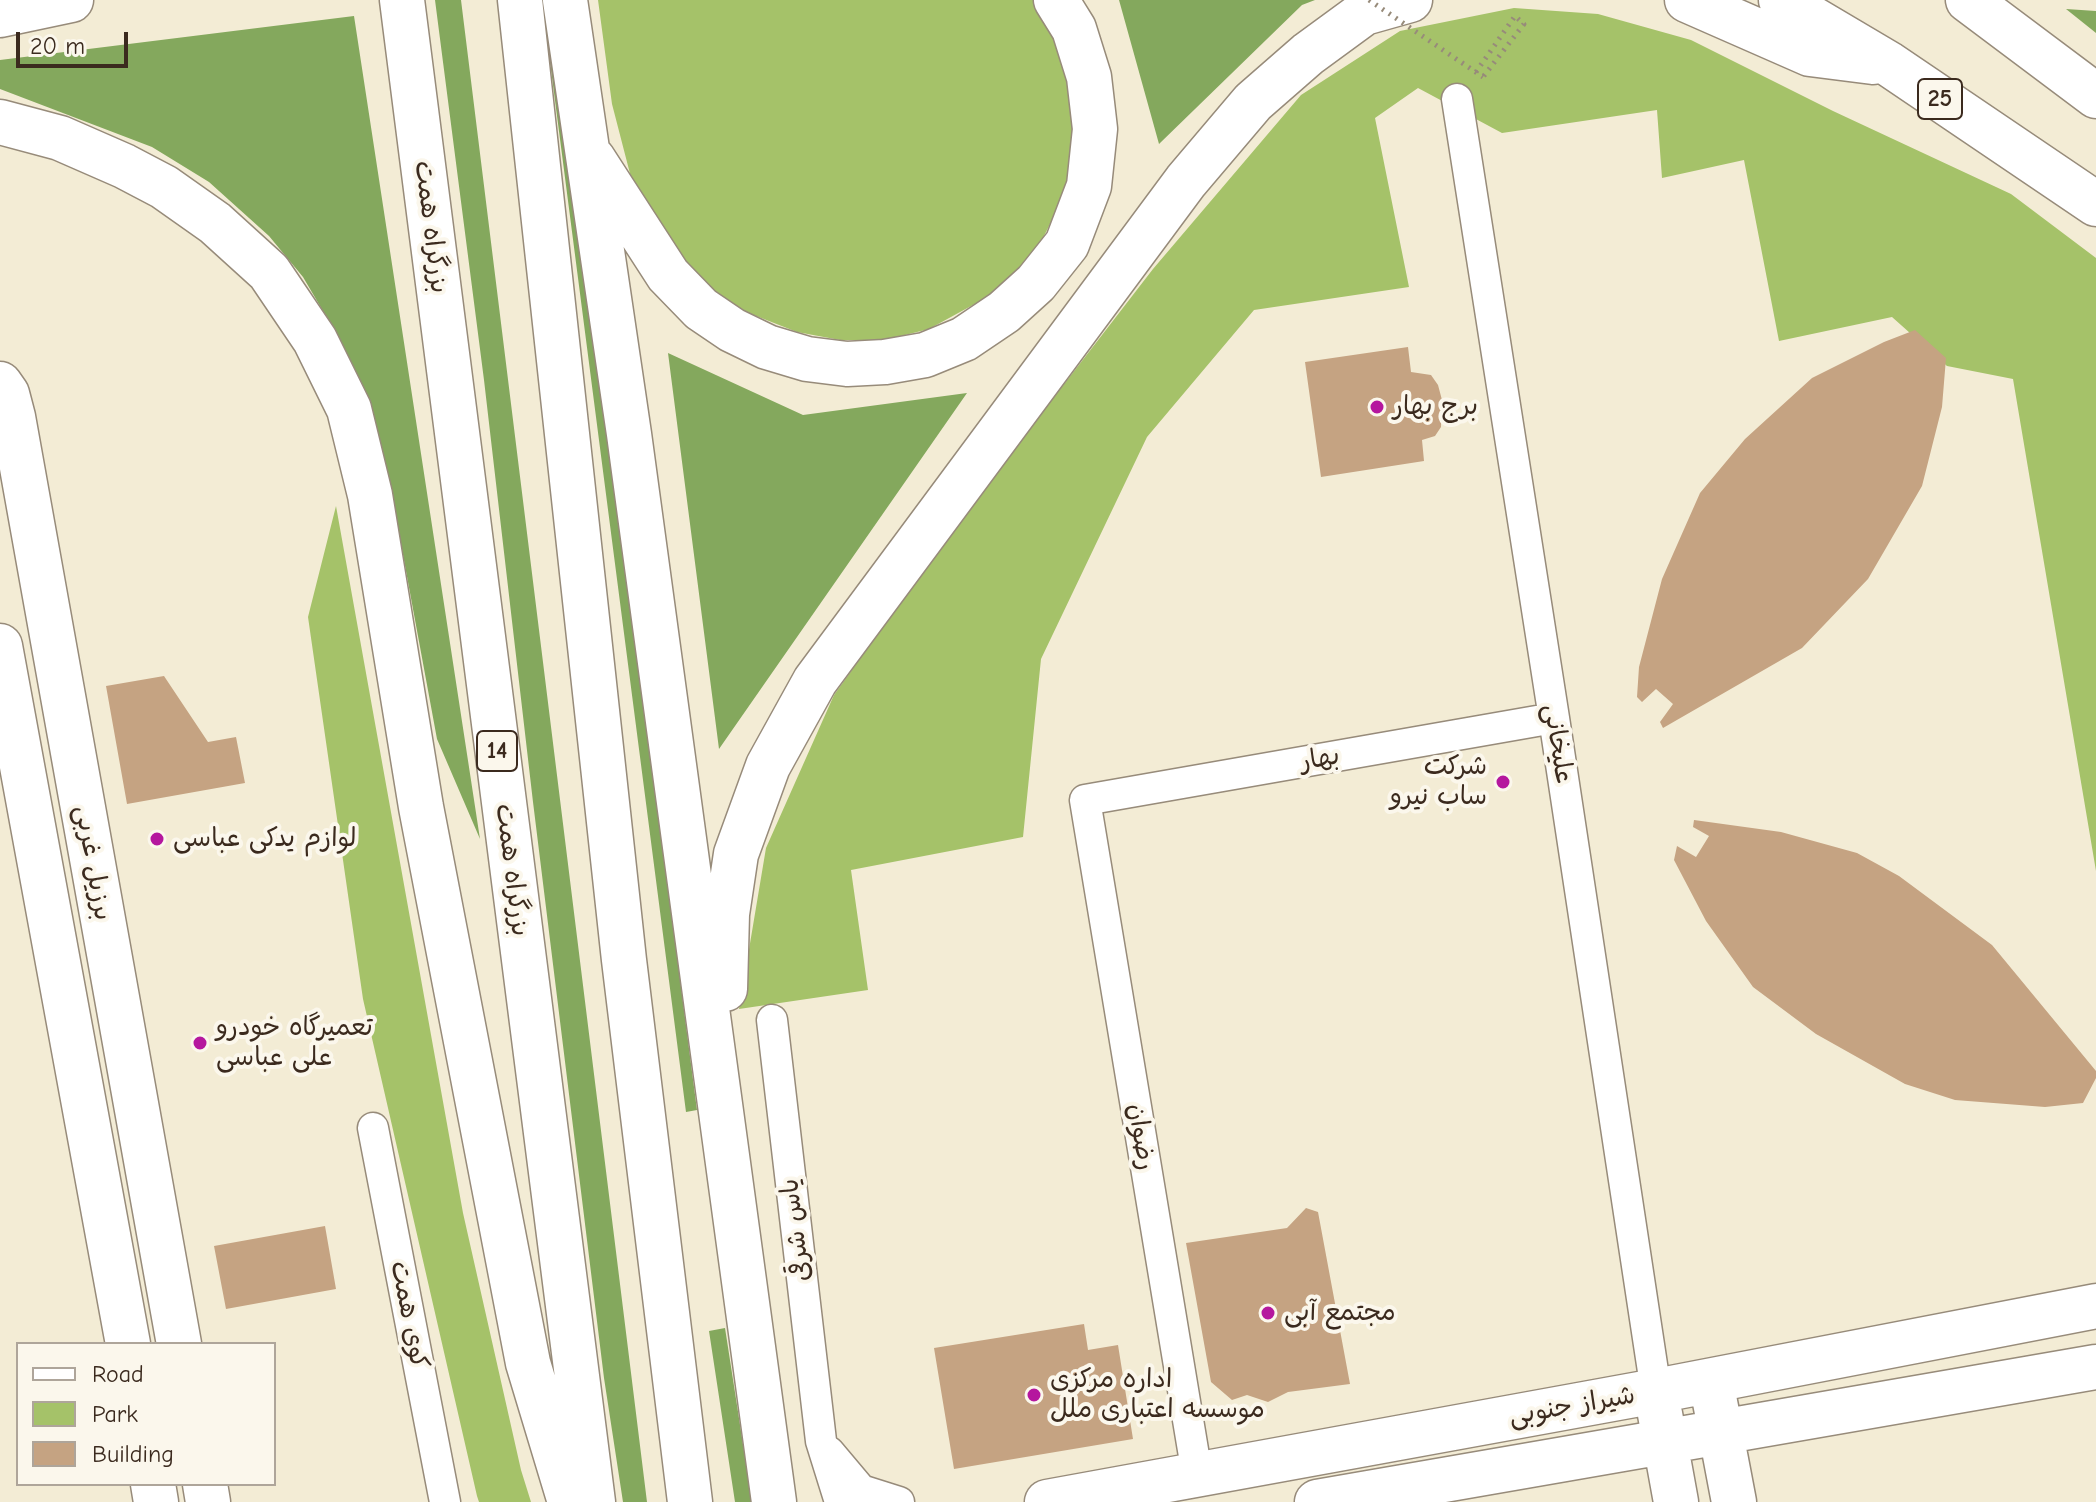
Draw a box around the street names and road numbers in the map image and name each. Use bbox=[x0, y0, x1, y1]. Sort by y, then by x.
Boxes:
road number: 25 bbox=[1918, 79, 1962, 119]
street label: بزرگراه همت bbox=[407, 159, 455, 295]
street label: علیخانی bbox=[1536, 702, 1580, 786]
road number: 14 bbox=[477, 731, 517, 771]
street label: بهار bbox=[1298, 740, 1342, 778]
street label: بزرگراه همت bbox=[488, 802, 536, 938]
street label: برزیل غربی bbox=[68, 803, 118, 923]
street label: رضوان bbox=[1120, 1102, 1162, 1172]
street label: یاس شرقی bbox=[774, 1177, 818, 1283]
street label: کوی همت bbox=[383, 1258, 435, 1372]
street label: شیراز جنوبی bbox=[1507, 1380, 1637, 1432]

